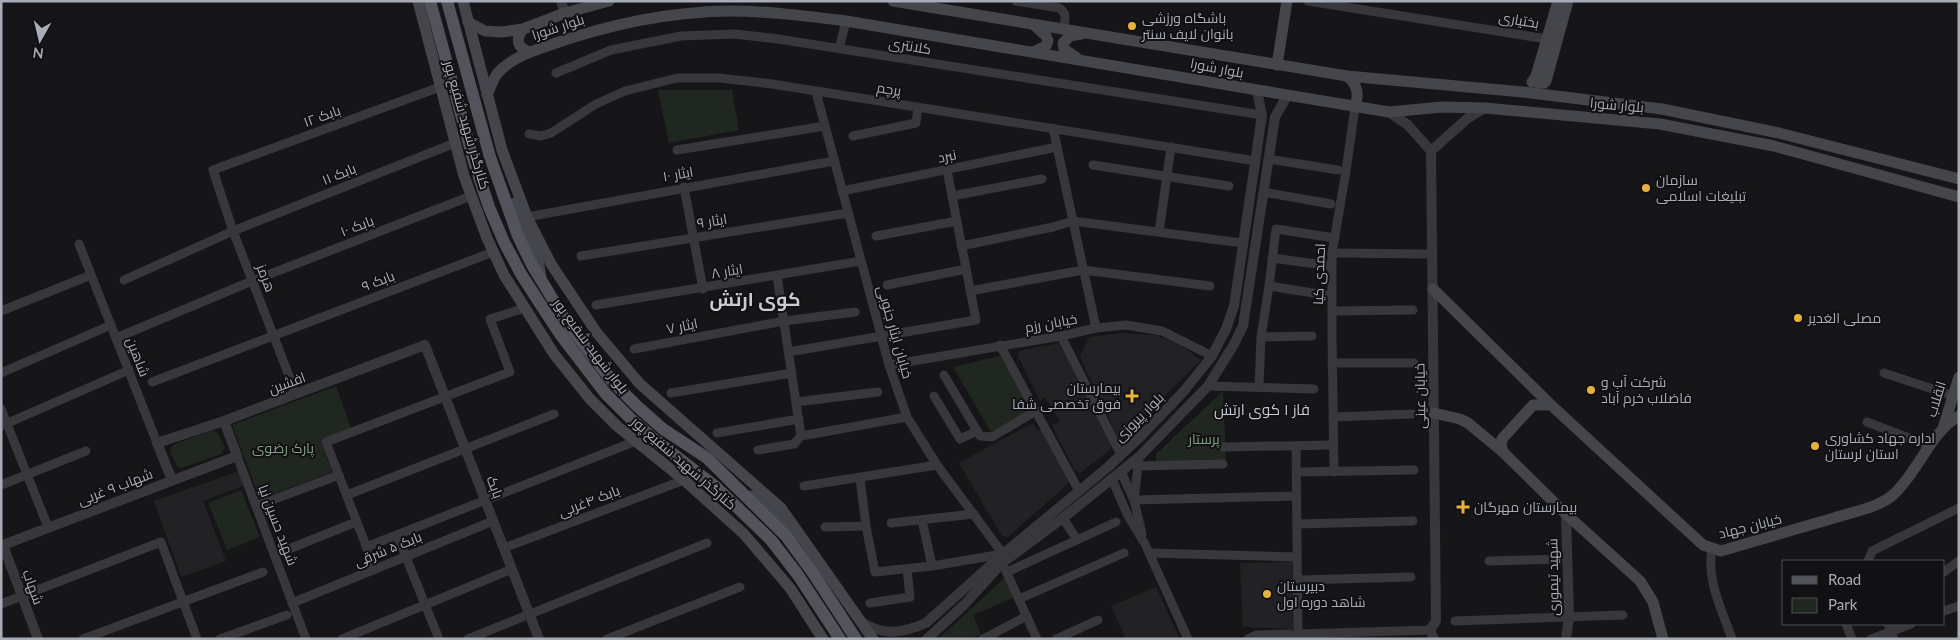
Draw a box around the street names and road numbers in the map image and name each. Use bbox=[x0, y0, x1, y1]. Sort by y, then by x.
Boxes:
street label: بختیاری bbox=[1498, 8, 1541, 31]
street label: بلوار شورا bbox=[529, 10, 586, 43]
street label: کلانتری bbox=[888, 34, 933, 57]
street label: بلوار شورا bbox=[1189, 54, 1245, 81]
street label: کنارگذر شهید شفیع پور bbox=[439, 57, 494, 192]
street label: پرچم bbox=[875, 78, 903, 101]
street label: بلوار شورا bbox=[1589, 94, 1645, 115]
street label: بابک ۱۲ bbox=[301, 101, 343, 130]
street label: نبرد bbox=[936, 145, 958, 166]
street label: بابک ۱۱ bbox=[319, 159, 358, 188]
street label: ایثار ۱۰ bbox=[661, 162, 695, 185]
street label: ایثار ۹ bbox=[696, 210, 728, 231]
street label: بابک ۱۰ bbox=[338, 211, 376, 240]
street label: احمدی کیا bbox=[1309, 243, 1328, 305]
street label: ایثار ۸ bbox=[710, 260, 744, 281]
street label: هرمز bbox=[253, 261, 280, 294]
street label: بابک ۹ bbox=[359, 267, 397, 295]
street label: خیابان ایثار جنوبی bbox=[874, 283, 917, 380]
street label: بلوار شهید شفیع پور bbox=[548, 294, 633, 398]
street label: خیابان رزم bbox=[1023, 310, 1079, 337]
street label: ایثار ۷ bbox=[665, 314, 699, 337]
street label: شاهین bbox=[123, 335, 154, 379]
street label: خیابان عینی bbox=[1410, 363, 1429, 429]
street label: افشین bbox=[266, 368, 308, 397]
street label: انقلاب bbox=[1922, 379, 1949, 419]
street label: بلوار پیروزی bbox=[1110, 388, 1168, 446]
street label: کنارگذر شهید شفیع پور bbox=[626, 412, 740, 514]
street label: شهاب ۹ غربی bbox=[75, 464, 155, 509]
street label: بابک bbox=[483, 473, 508, 501]
street label: بابک ۴غربی bbox=[556, 481, 622, 520]
street label: شهید حسین نیا bbox=[255, 482, 302, 568]
street label: خیابان جهاد bbox=[1716, 509, 1783, 542]
street label: بابک ۵ شرقی bbox=[351, 527, 424, 570]
street label: شهید تیموری bbox=[1543, 538, 1562, 616]
street label: شهاب bbox=[19, 567, 48, 607]

